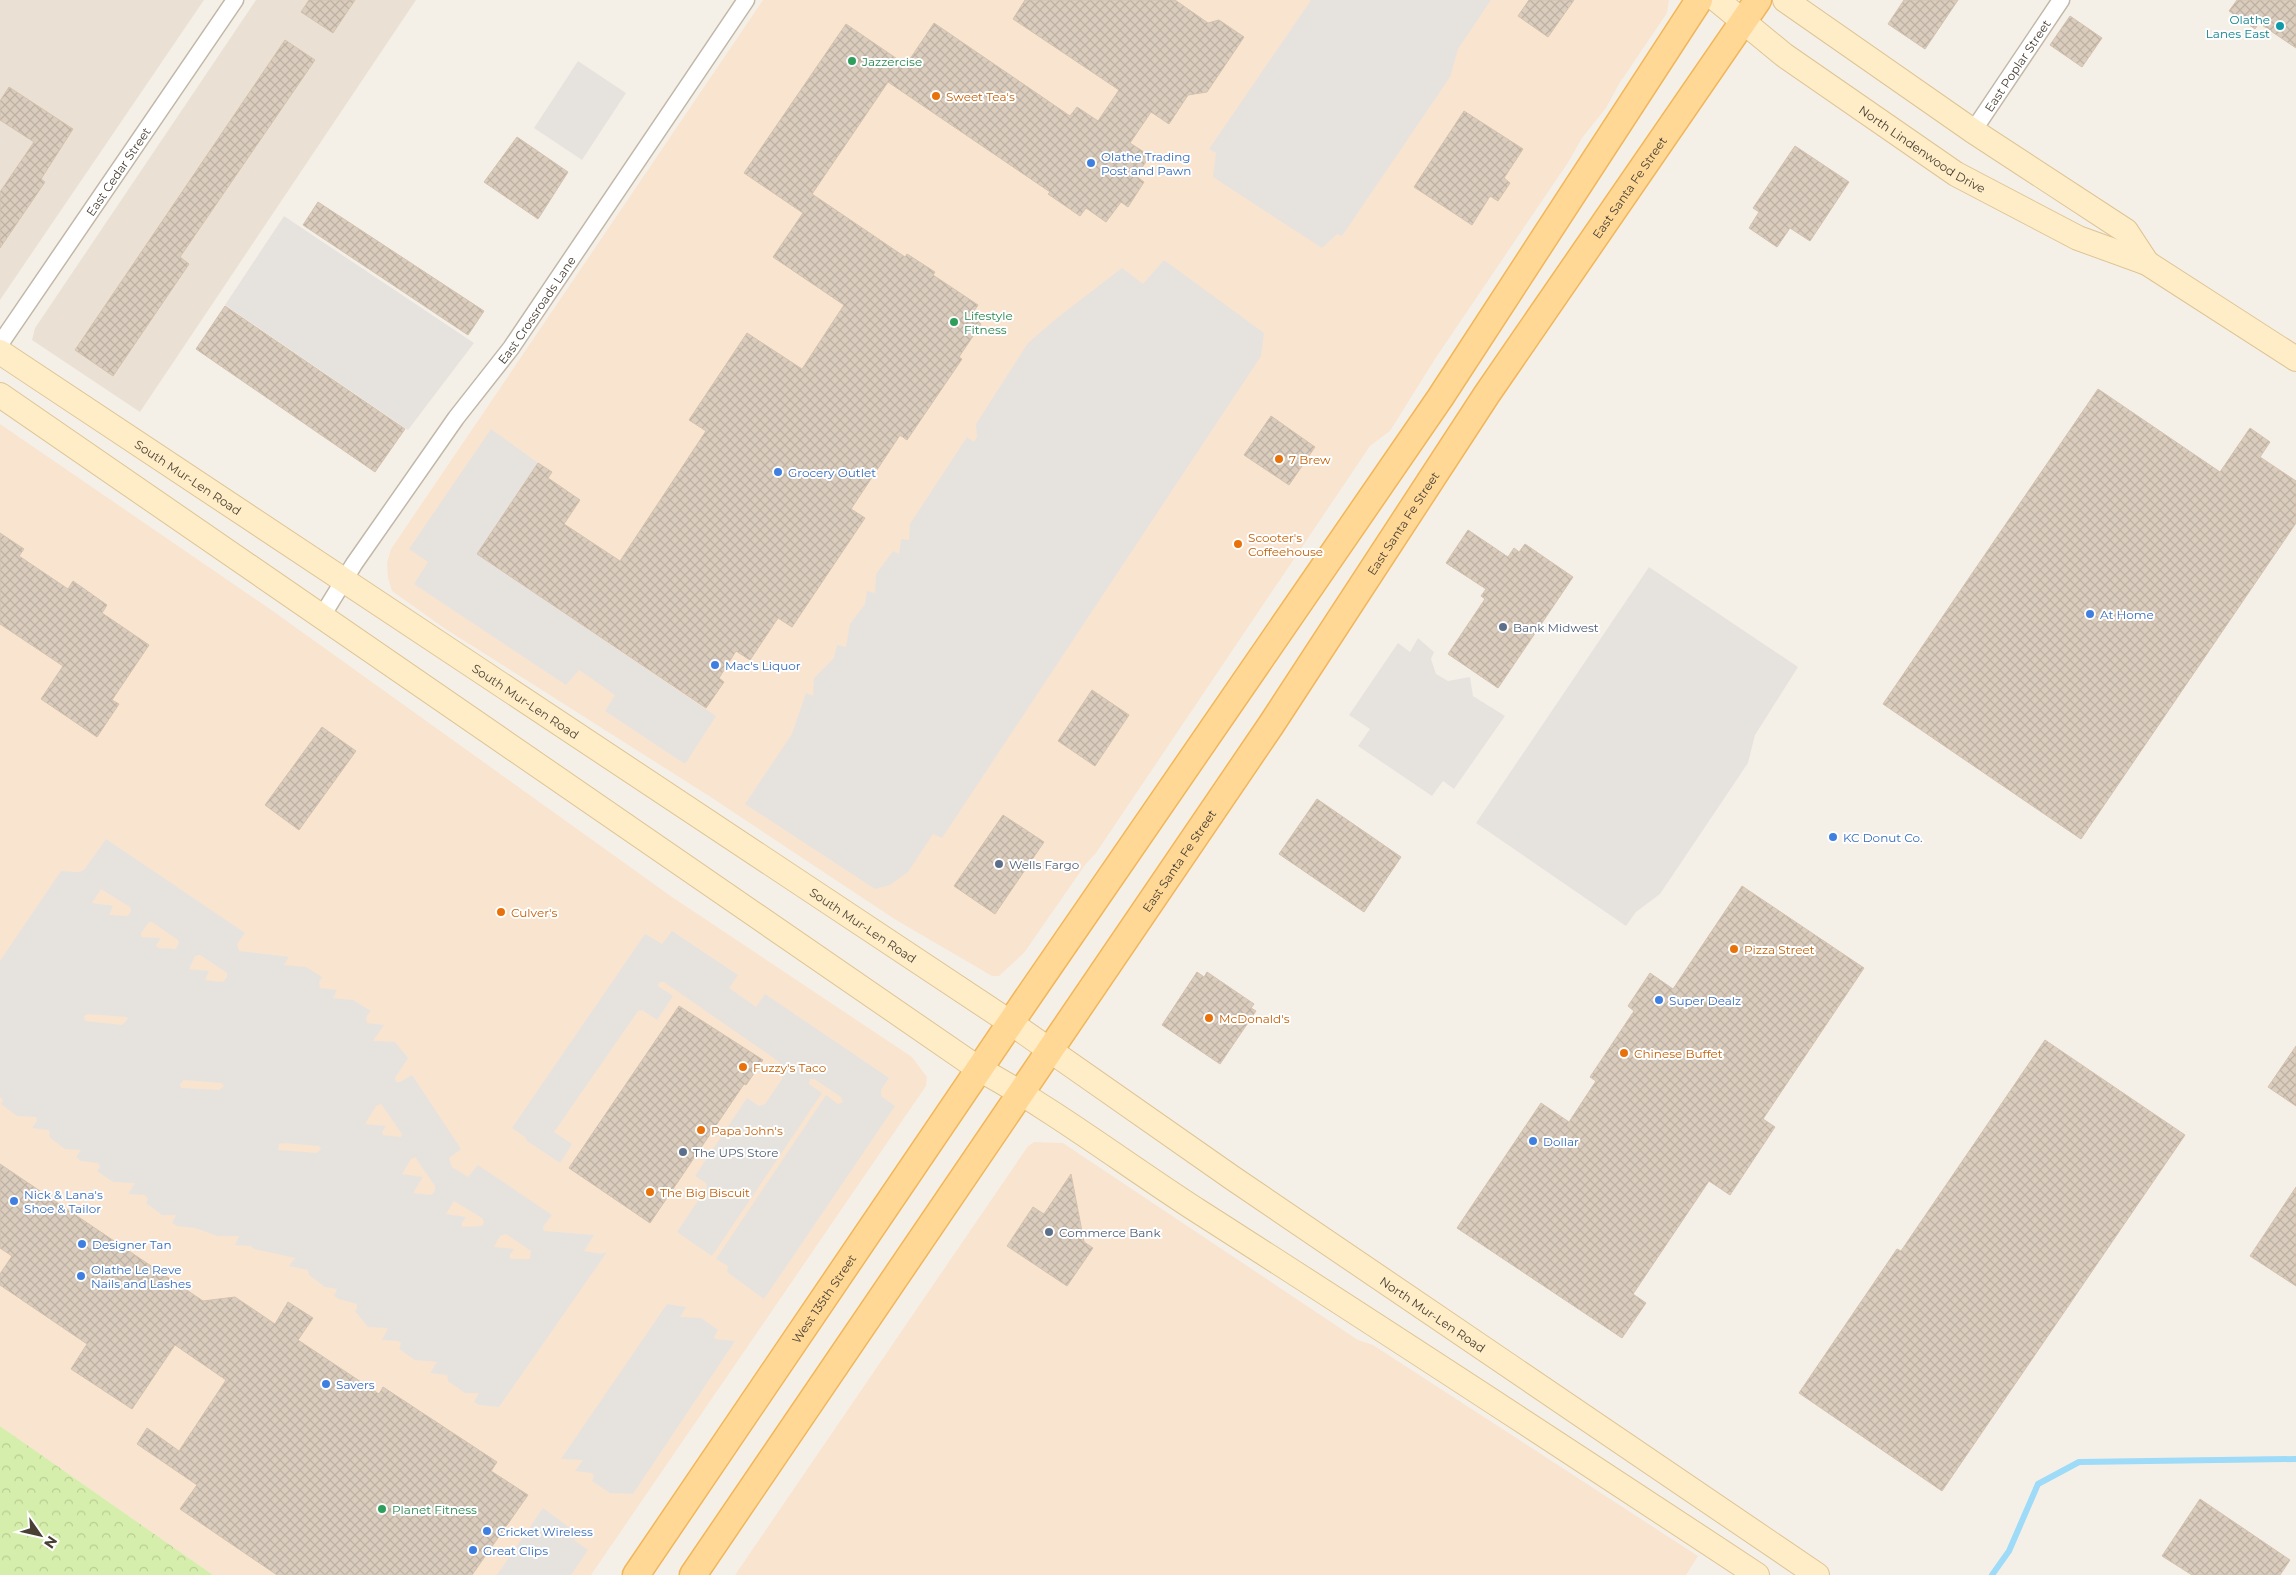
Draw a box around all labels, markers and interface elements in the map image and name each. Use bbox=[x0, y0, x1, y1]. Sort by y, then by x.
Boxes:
place label: Olathe Lanes East bbox=[2206, 12, 2270, 41]
street label: East Poplar Street bbox=[1981, 16, 2053, 114]
marker: Olathe Lanes East bbox=[2274, 20, 2286, 32]
place label: Jazzercise bbox=[861, 54, 922, 69]
marker: Jazzercise bbox=[846, 55, 858, 67]
place label: Sweet Tea's bbox=[946, 89, 1015, 104]
marker: Sweet Tea's bbox=[930, 90, 942, 102]
street label: North Lindenwood Drive bbox=[1856, 102, 1988, 196]
street label: East Cedar Street bbox=[82, 124, 153, 219]
street label: East Santa Fe Street bbox=[1589, 133, 1670, 241]
place label: Olathe Trading Post and Pawn bbox=[1101, 149, 1191, 178]
marker: Olathe Trading Post and Pawn bbox=[1085, 157, 1097, 169]
street label: East Crossroads Lane bbox=[494, 253, 578, 367]
place label: Lifestyle Fitness bbox=[964, 308, 1013, 337]
marker: Lifestyle Fitness bbox=[948, 316, 960, 328]
street label: South Mur-Len Road bbox=[132, 436, 244, 518]
place label: 7 Brew bbox=[1289, 452, 1331, 467]
marker: 7 Brew bbox=[1273, 453, 1285, 465]
place label: Grocery Outlet bbox=[788, 465, 876, 480]
marker: Grocery Outlet bbox=[772, 466, 784, 478]
street label: East Santa Fe Street bbox=[1364, 468, 1442, 578]
place label: Scooter's Coffeehouse bbox=[1248, 530, 1323, 559]
marker: Scooter's Coffeehouse bbox=[1232, 538, 1244, 550]
place label: At Home bbox=[2100, 607, 2154, 622]
marker: At Home bbox=[2084, 608, 2096, 620]
place label: Bank Midwest bbox=[1513, 620, 1599, 635]
marker: Bank Midwest bbox=[1497, 621, 1509, 633]
place label: Mac's Liquor bbox=[725, 658, 801, 673]
marker: Mac's Liquor bbox=[709, 659, 721, 671]
street label: South Mur-Len Road bbox=[470, 660, 582, 742]
street label: East Santa Fe Street bbox=[1139, 806, 1219, 915]
place label: KC Donut Co. bbox=[1843, 830, 1922, 845]
marker: KC Donut Co. bbox=[1827, 831, 1839, 843]
place label: Wells Fargo bbox=[1009, 857, 1079, 872]
marker: Wells Fargo bbox=[993, 858, 1005, 870]
street label: South Mur-Len Road bbox=[807, 884, 919, 966]
place label: Culver's bbox=[511, 905, 557, 920]
marker: Culver's bbox=[495, 906, 507, 918]
place label: Pizza Street bbox=[1744, 942, 1815, 957]
marker: Pizza Street bbox=[1728, 943, 1740, 955]
place label: Super Dealz bbox=[1669, 993, 1741, 1008]
marker: Super Dealz bbox=[1653, 994, 1665, 1006]
place label: McDonald's bbox=[1219, 1011, 1290, 1026]
marker: McDonald's bbox=[1203, 1012, 1215, 1024]
place label: Chinese Buffet bbox=[1634, 1046, 1723, 1061]
marker: Chinese Buffet bbox=[1618, 1047, 1630, 1059]
place label: Fuzzy's Taco bbox=[753, 1060, 826, 1075]
marker: Fuzzy's Taco bbox=[737, 1061, 749, 1073]
place label: Papa John's bbox=[711, 1123, 783, 1138]
marker: Papa John's bbox=[695, 1124, 707, 1136]
place label: Dollar bbox=[1543, 1134, 1579, 1149]
marker: Dollar bbox=[1527, 1135, 1539, 1147]
place label: The UPS Store bbox=[693, 1145, 779, 1160]
marker: The UPS Store bbox=[677, 1146, 689, 1158]
place label: The Big Biscuit bbox=[660, 1185, 750, 1200]
marker: The Big Biscuit bbox=[644, 1186, 656, 1198]
place label: Nick & Lana's Shoe & Tailor bbox=[24, 1187, 103, 1216]
marker: Nick & Lana's Shoe & Tailor bbox=[8, 1195, 20, 1207]
place label: Commerce Bank bbox=[1059, 1225, 1161, 1240]
marker: Commerce Bank bbox=[1043, 1226, 1055, 1238]
place label: Designer Tan bbox=[92, 1237, 172, 1252]
marker: Designer Tan bbox=[76, 1238, 88, 1250]
street label: West 135th Street bbox=[788, 1251, 859, 1346]
place label: Olathe Le Reve Nails and Lashes bbox=[91, 1262, 191, 1291]
marker: Olathe Le Reve Nails and Lashes bbox=[75, 1270, 87, 1282]
street label: North Mur-Len Road bbox=[1377, 1273, 1488, 1355]
place label: Savers bbox=[336, 1377, 375, 1392]
marker: Savers bbox=[320, 1378, 332, 1390]
place label: Planet Fitness bbox=[392, 1502, 477, 1517]
marker: Planet Fitness bbox=[376, 1503, 388, 1515]
north arrow bbox=[15, 1510, 65, 1560]
place label: Cricket Wireless bbox=[497, 1524, 593, 1539]
marker: Cricket Wireless bbox=[481, 1525, 493, 1537]
text: N bbox=[40, 1533, 61, 1552]
place label: Great Clips bbox=[483, 1543, 548, 1558]
marker: Great Clips bbox=[467, 1544, 479, 1556]

